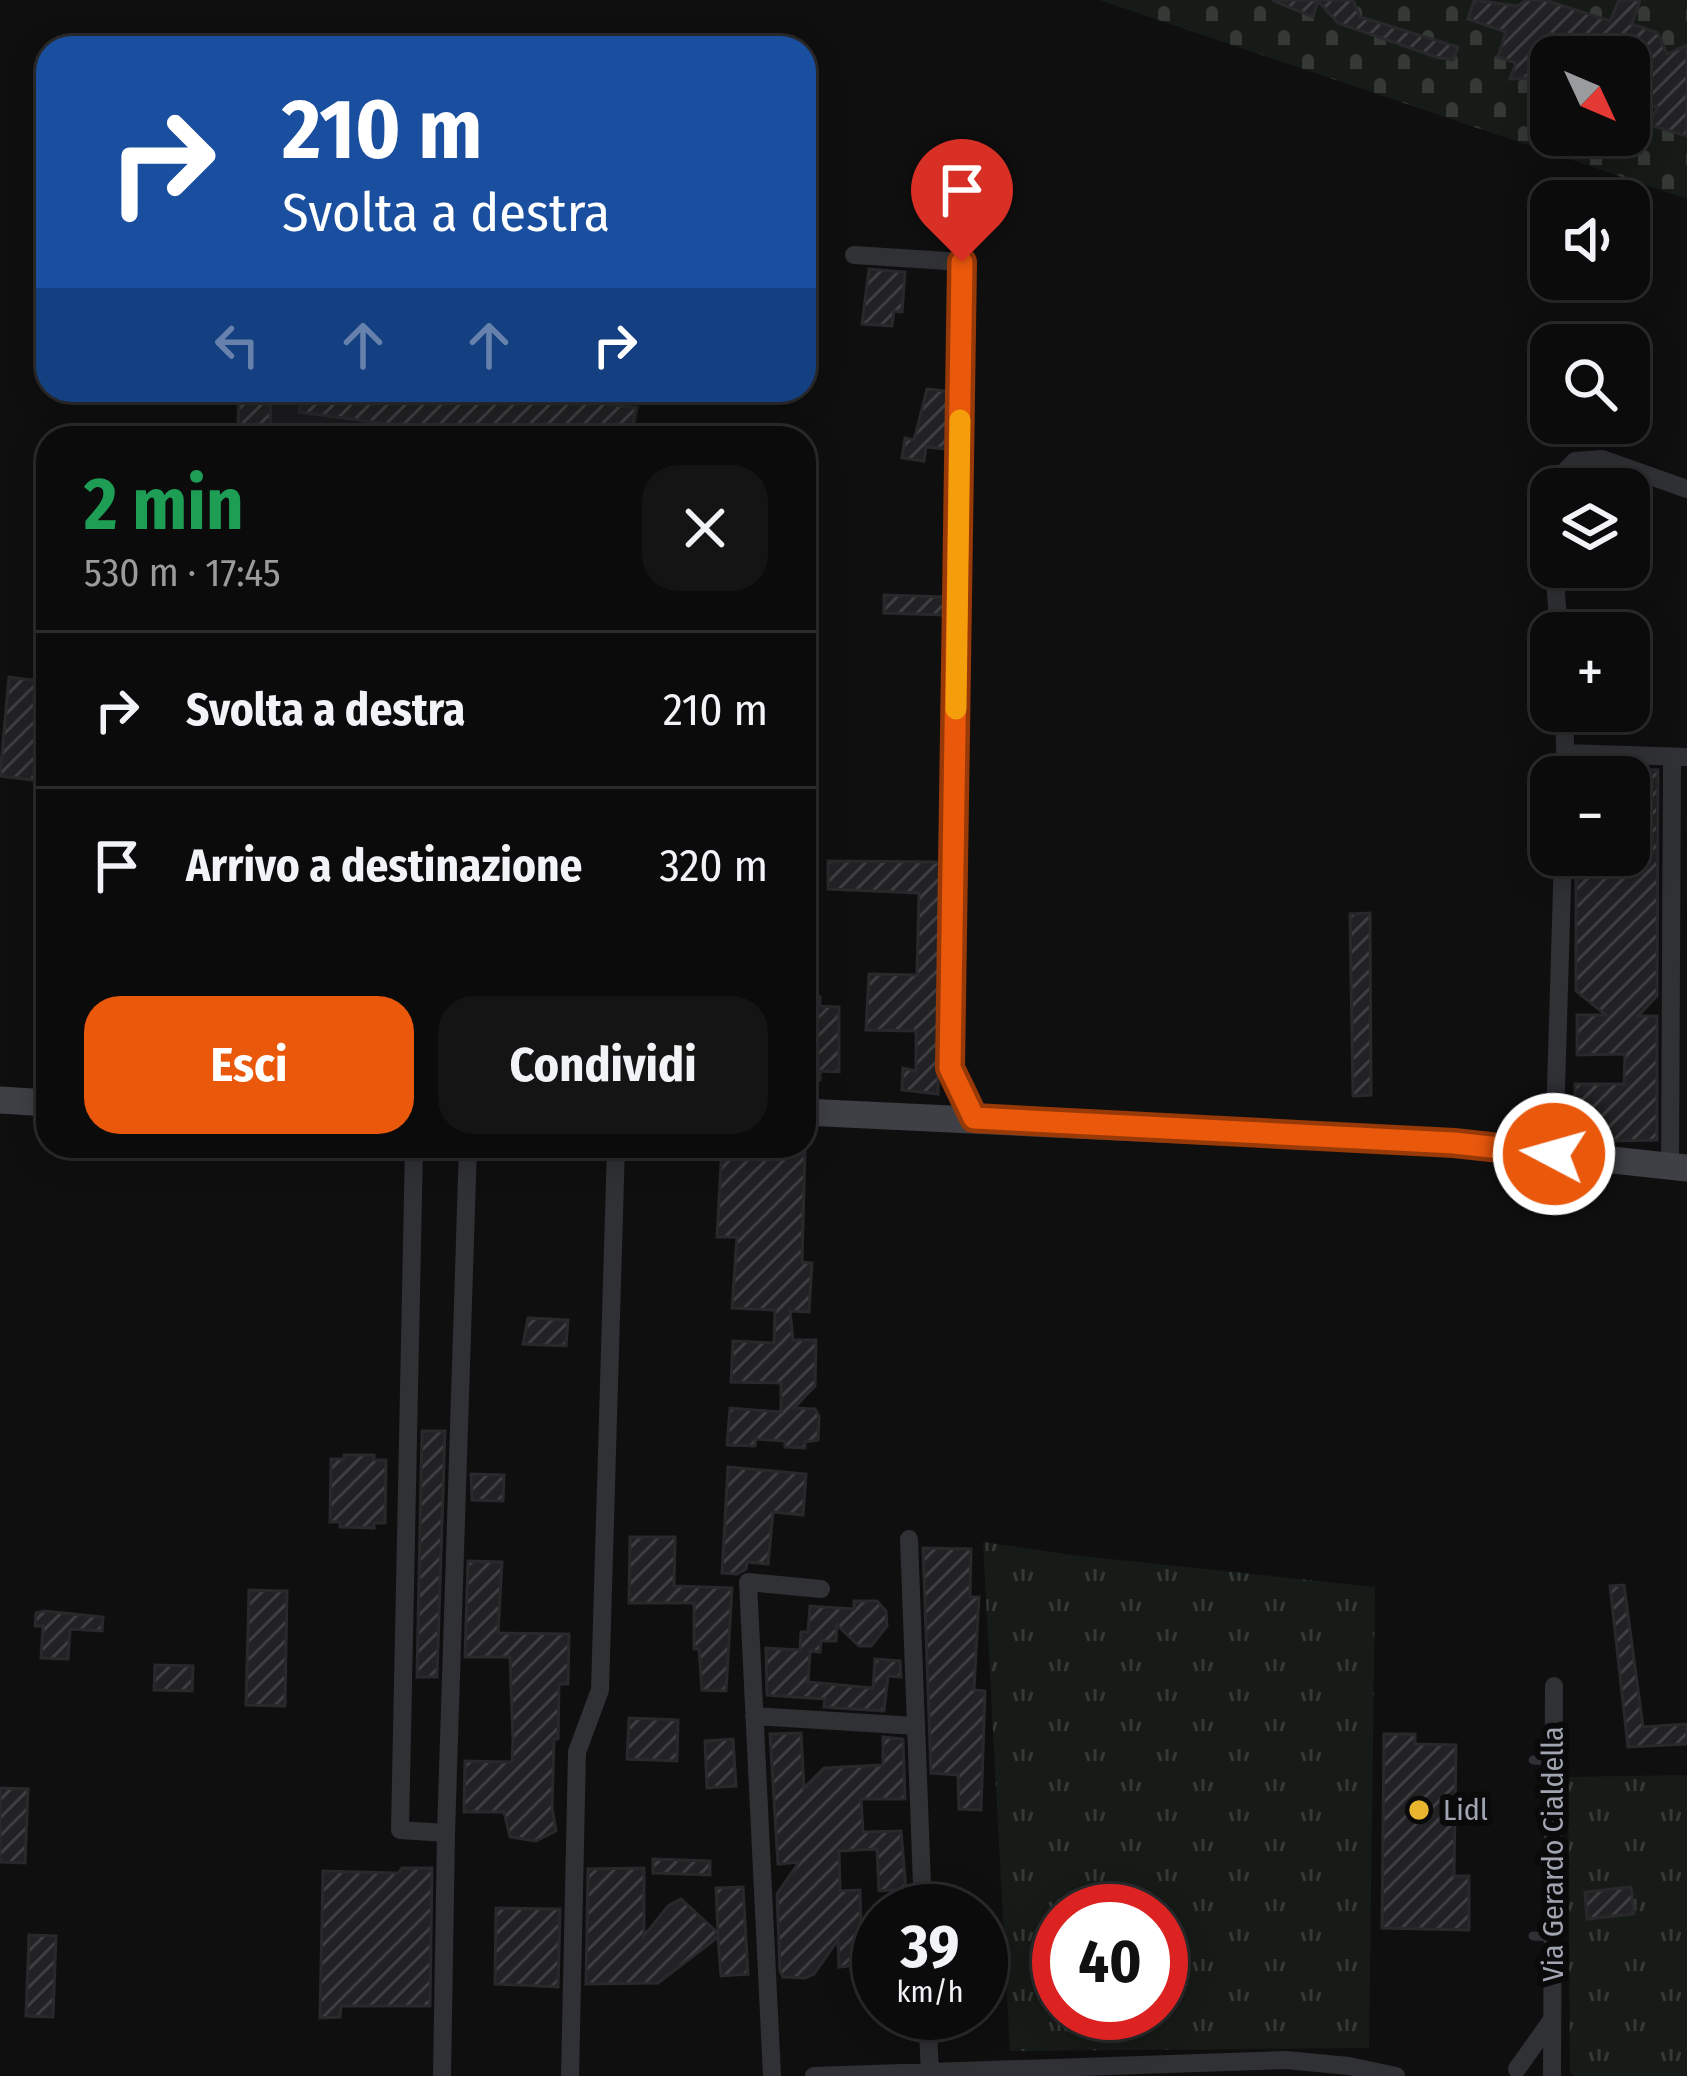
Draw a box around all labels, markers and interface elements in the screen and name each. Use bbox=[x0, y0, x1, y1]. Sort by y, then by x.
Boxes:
north arrow bbox=[1530, 36, 1650, 156]
map controls bbox=[1530, 36, 1650, 876]
text: 210 m bbox=[282, 79, 482, 180]
icon: right bbox=[84, 84, 240, 240]
pin bbox=[911, 139, 1013, 262]
icon: arrive bbox=[929, 157, 995, 223]
button: sound bbox=[1530, 180, 1650, 300]
text: Svolta a destra bbox=[282, 181, 610, 245]
icon: left bbox=[204, 312, 270, 378]
icon: ahead bbox=[330, 312, 396, 378]
icon: ahead bbox=[456, 312, 522, 378]
icon: right bbox=[582, 312, 648, 378]
button: search bbox=[1530, 324, 1650, 444]
text: 2 min bbox=[84, 462, 244, 548]
button: close bbox=[642, 465, 768, 591]
button: layers bbox=[1530, 468, 1650, 588]
text: 530 m · 17:45 bbox=[84, 550, 281, 596]
button: + bbox=[1530, 612, 1650, 732]
icon: right bbox=[84, 677, 150, 743]
text: Svolta a destra bbox=[186, 683, 465, 737]
text: 210 m bbox=[663, 683, 768, 737]
button: − bbox=[1530, 756, 1650, 876]
icon: arrive bbox=[84, 833, 150, 899]
text: Arrivo a destinazione bbox=[186, 839, 582, 893]
text: 320 m bbox=[660, 839, 768, 893]
button: Esci bbox=[84, 996, 414, 1134]
button: Condividi bbox=[438, 996, 768, 1134]
position arrow bbox=[1491, 1091, 1617, 1217]
street label: Via Gerardo Cialdella bbox=[1535, 1726, 1571, 1982]
place label: Lidl bbox=[1443, 1792, 1488, 1828]
marker: Lidl bbox=[1406, 1797, 1432, 1823]
speed limit sign: 40 bbox=[1032, 1884, 1188, 2040]
text: 39 bbox=[901, 1911, 959, 1983]
text: km/h bbox=[897, 1974, 963, 2010]

